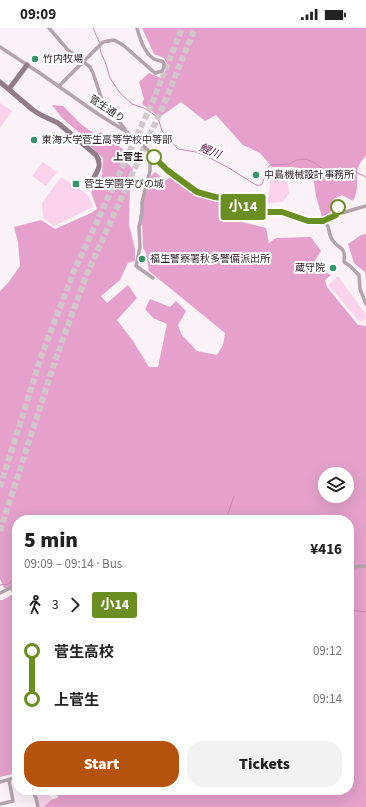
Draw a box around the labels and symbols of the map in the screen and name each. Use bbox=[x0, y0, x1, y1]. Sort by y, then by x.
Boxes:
place label: 竹内牧場 bbox=[43, 52, 83, 66]
marker: 竹内牧場 bbox=[30, 54, 40, 64]
street label: 菅生通り bbox=[86, 92, 128, 126]
place label: 東海大学菅生高等学校中等部 bbox=[42, 133, 172, 147]
marker: 東海大学菅生高等学校中等部 bbox=[29, 135, 39, 145]
water label: 鯉川 bbox=[197, 140, 224, 163]
marker: 上菅生 bbox=[146, 149, 162, 165]
place label: 上菅生 bbox=[113, 150, 143, 164]
place label: 中島機械設計事務所 bbox=[264, 168, 354, 182]
marker: 中島機械設計事務所 bbox=[251, 170, 261, 180]
place label: 菅生学園学びの城 bbox=[84, 177, 164, 191]
marker: 菅生学園学びの城 bbox=[71, 179, 81, 189]
line badge: 小14 bbox=[220, 194, 266, 220]
unlabelled marker bbox=[330, 199, 346, 215]
place label: 福生警察署秋多警備派出所 bbox=[150, 252, 270, 266]
marker: 福生警察署秋多警備派出所 bbox=[137, 254, 147, 264]
place label: 蔵守院 bbox=[295, 261, 325, 275]
marker: 蔵守院 bbox=[328, 263, 338, 273]

